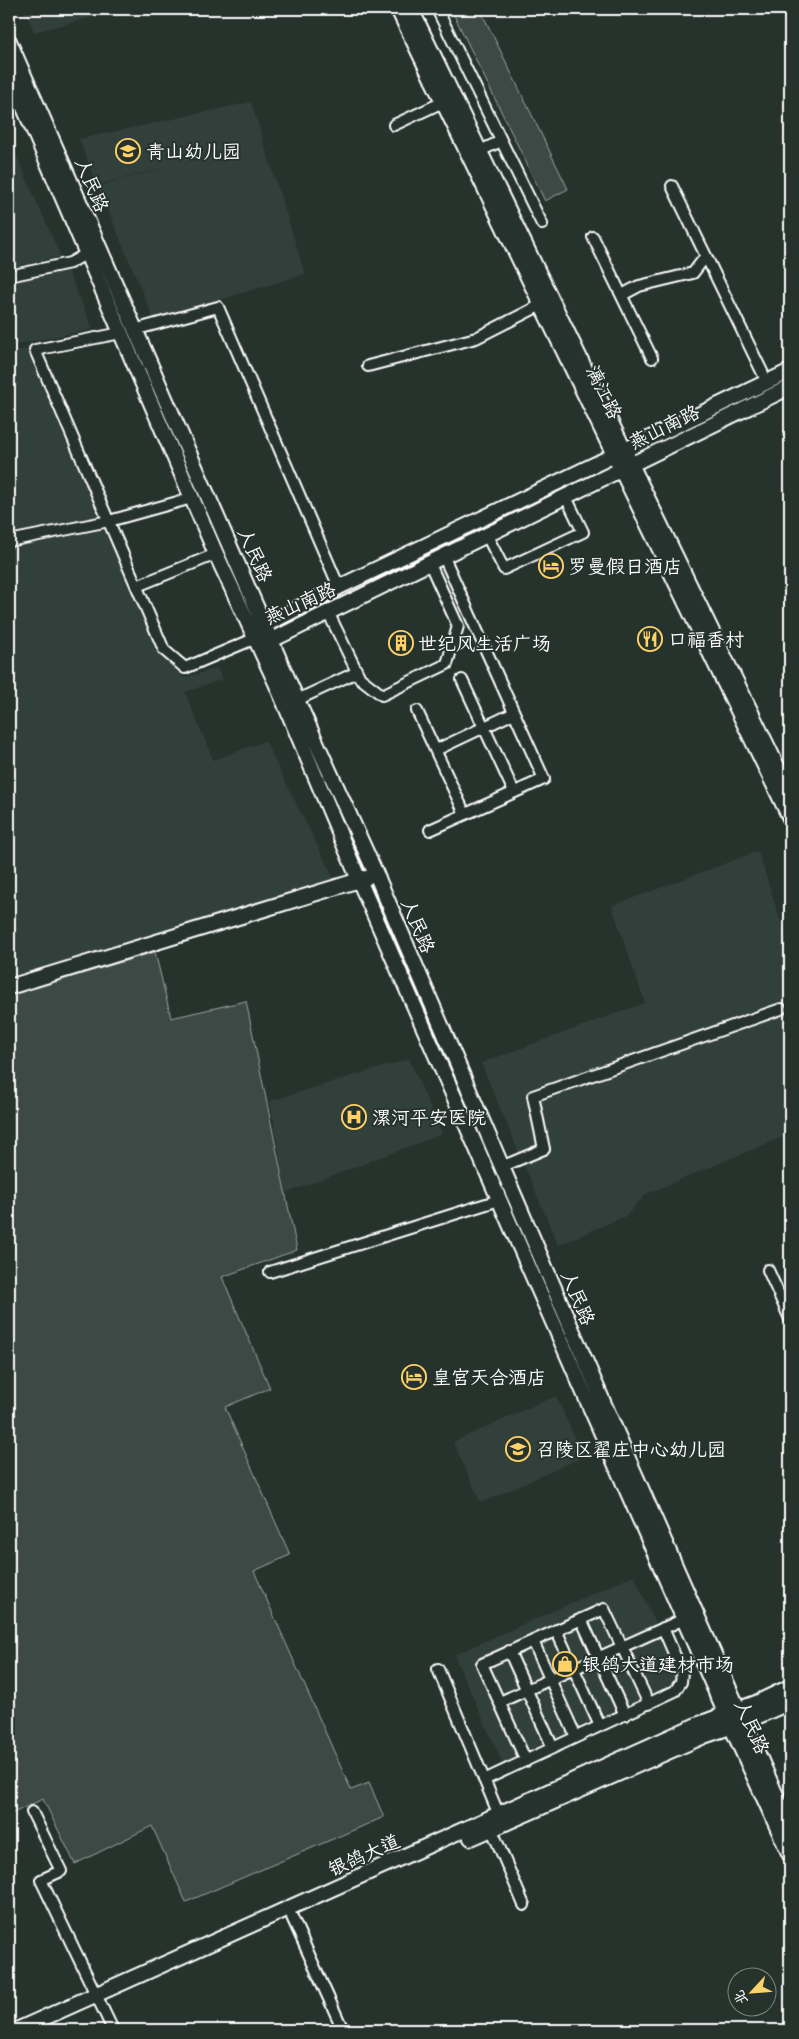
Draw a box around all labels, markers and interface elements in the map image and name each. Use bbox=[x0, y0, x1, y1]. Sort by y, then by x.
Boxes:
place label: 青山幼儿园 bbox=[146, 135, 241, 168]
school or university icon: 青山幼儿园 bbox=[115, 138, 141, 164]
street label: 人民路 bbox=[66, 152, 118, 218]
street label: 漓江路 bbox=[577, 359, 631, 425]
street label: 燕山南路 bbox=[623, 396, 705, 458]
street label: 人民路 bbox=[228, 522, 282, 588]
place label: 罗曼假日酒店 bbox=[568, 550, 682, 583]
hotel icon: 罗曼假日酒店 bbox=[538, 553, 564, 579]
street label: 燕山南路 bbox=[259, 572, 341, 634]
place label: 口福香村 bbox=[668, 623, 744, 656]
restaurant icon: 口福香村 bbox=[637, 626, 663, 652]
place label: 世纪风生活广场 bbox=[418, 627, 551, 660]
building icon: 世纪风生活广场 bbox=[388, 630, 414, 656]
street label: 人民路 bbox=[392, 893, 444, 959]
place label: 漯河平安医院 bbox=[372, 1101, 486, 1134]
hospital icon: 漯河平安医院 bbox=[341, 1104, 367, 1130]
street label: 人民路 bbox=[552, 1265, 604, 1331]
place label: 皇宫天合酒店 bbox=[432, 1361, 546, 1394]
hotel icon: 皇宫天合酒店 bbox=[401, 1364, 427, 1390]
place label: 召陵区翟庄中心幼儿园 bbox=[536, 1433, 726, 1466]
school or university icon: 召陵区翟庄中心幼儿园 bbox=[505, 1436, 531, 1462]
place label: 银鸽大道建材市场 bbox=[582, 1648, 734, 1681]
shop icon: 银鸽大道建材市场 bbox=[552, 1651, 578, 1677]
street label: 人民路 bbox=[725, 1694, 779, 1760]
street label: 银鸽大道 bbox=[323, 1824, 405, 1886]
north arrow bbox=[726, 1966, 776, 2016]
text: 北 bbox=[726, 1986, 755, 2009]

